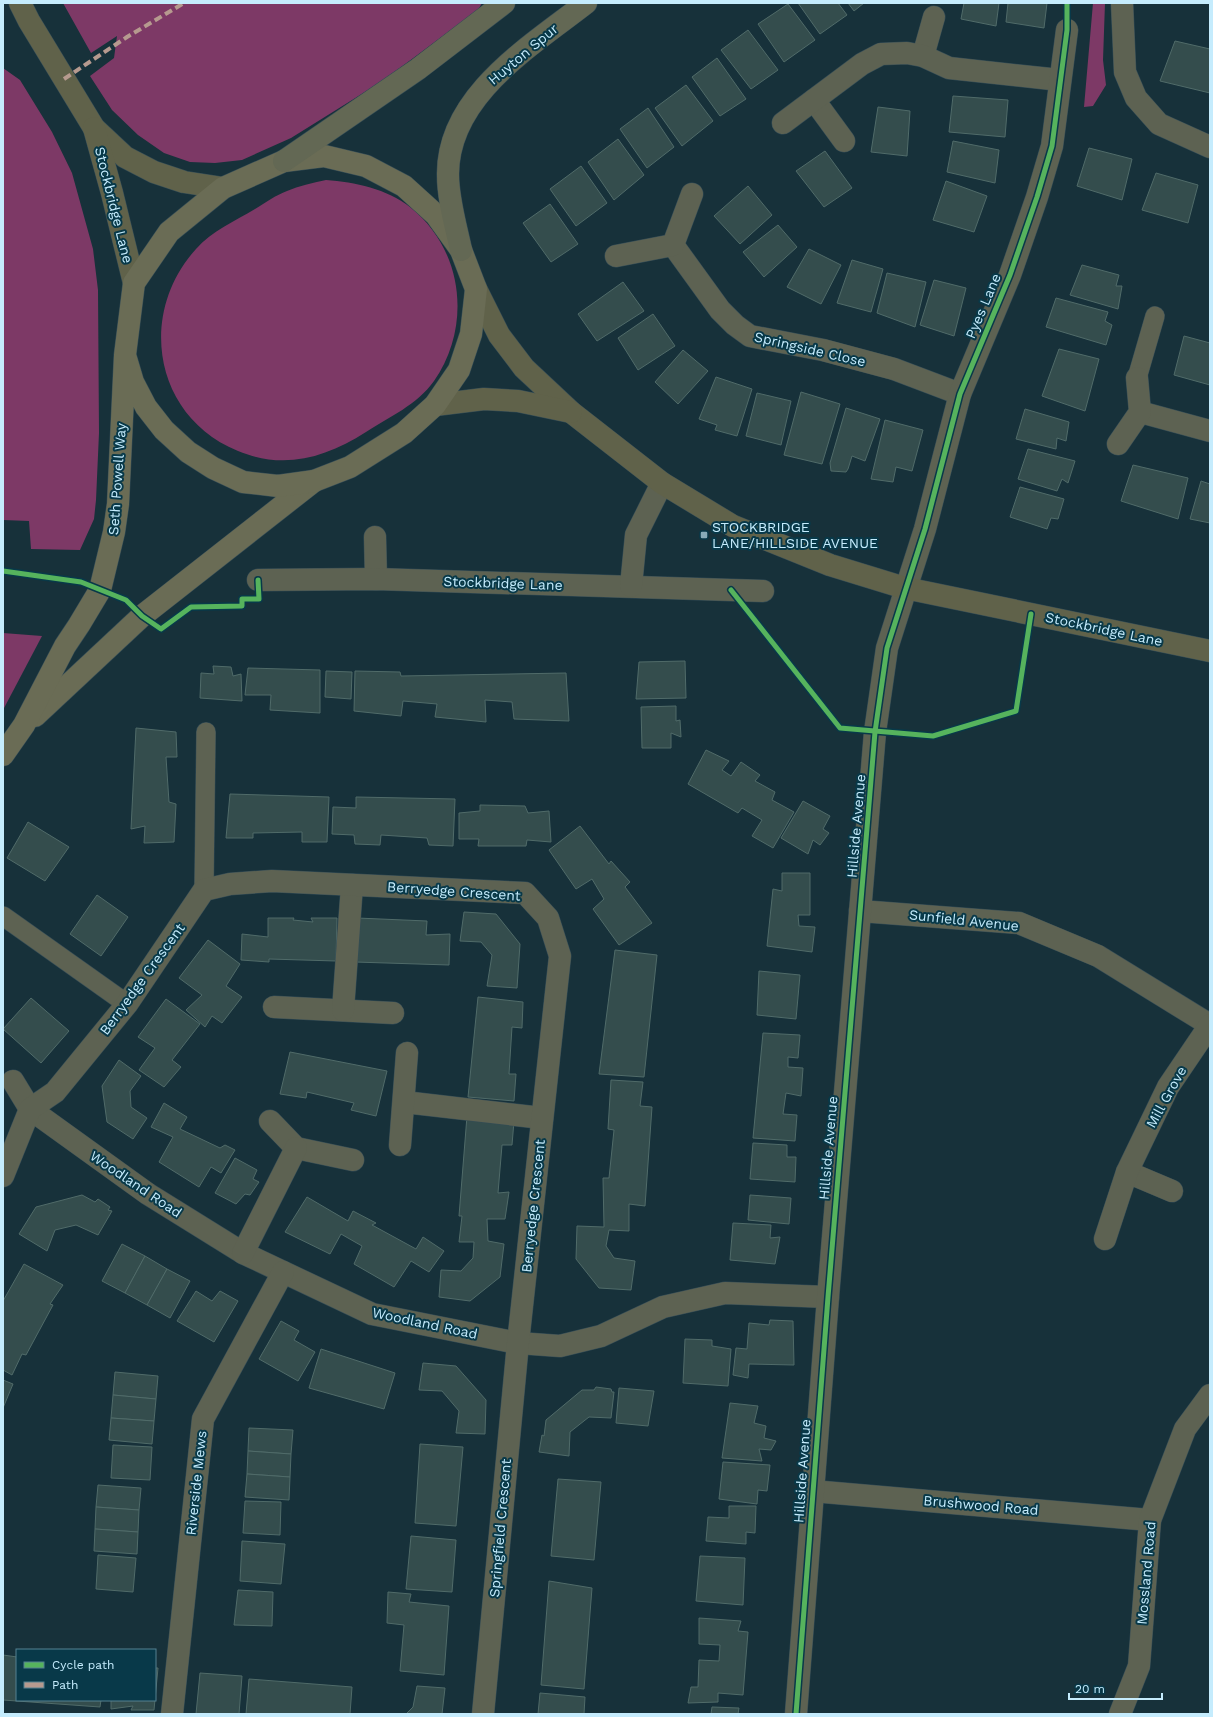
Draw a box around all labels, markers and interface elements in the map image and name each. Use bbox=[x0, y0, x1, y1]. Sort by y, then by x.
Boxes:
street label: Huyton Spur bbox=[485, 20, 561, 88]
street label: Stockbridge Lane bbox=[92, 145, 136, 265]
street label: Pyes Lane bbox=[962, 271, 1004, 341]
street label: Springside Close bbox=[753, 328, 867, 370]
street label: Seth Powell Way bbox=[105, 422, 129, 536]
place label: STOCKBRIDGE LANE/HILLSIDE AVENUE bbox=[712, 519, 878, 551]
marker: STOCKBRIDGE LANE/HILLSIDE AVENUE bbox=[699, 530, 709, 540]
street label: Stockbridge Lane bbox=[443, 573, 563, 593]
street label: Stockbridge Lane bbox=[1044, 609, 1164, 649]
street label: Hillside Avenue bbox=[843, 773, 869, 879]
street label: Berryedge Crescent bbox=[387, 878, 521, 904]
street label: Sunfield Avenue bbox=[908, 906, 1020, 934]
street label: Berryedge Crescent bbox=[96, 920, 188, 1038]
street label: Mill Grove bbox=[1143, 1063, 1189, 1131]
street label: Hillside Avenue bbox=[815, 1095, 841, 1201]
street label: Berryedge Crescent bbox=[518, 1138, 548, 1273]
street label: Woodland Road bbox=[87, 1147, 185, 1221]
street label: Woodland Road bbox=[371, 1304, 479, 1342]
street label: Hillside Avenue bbox=[790, 1418, 814, 1524]
street label: Riverside Mews bbox=[183, 1430, 209, 1536]
street label: Springfield Crescent bbox=[486, 1458, 514, 1598]
street label: Brushwood Road bbox=[923, 1492, 1039, 1518]
street label: Mossland Road bbox=[1134, 1521, 1158, 1625]
legend bbox=[16, 1649, 156, 1701]
text: Cycle path bbox=[52, 1658, 114, 1672]
scale bar bbox=[1069, 1675, 1162, 1701]
text: Path bbox=[52, 1678, 78, 1692]
text: 20 m bbox=[1075, 1682, 1105, 1696]

